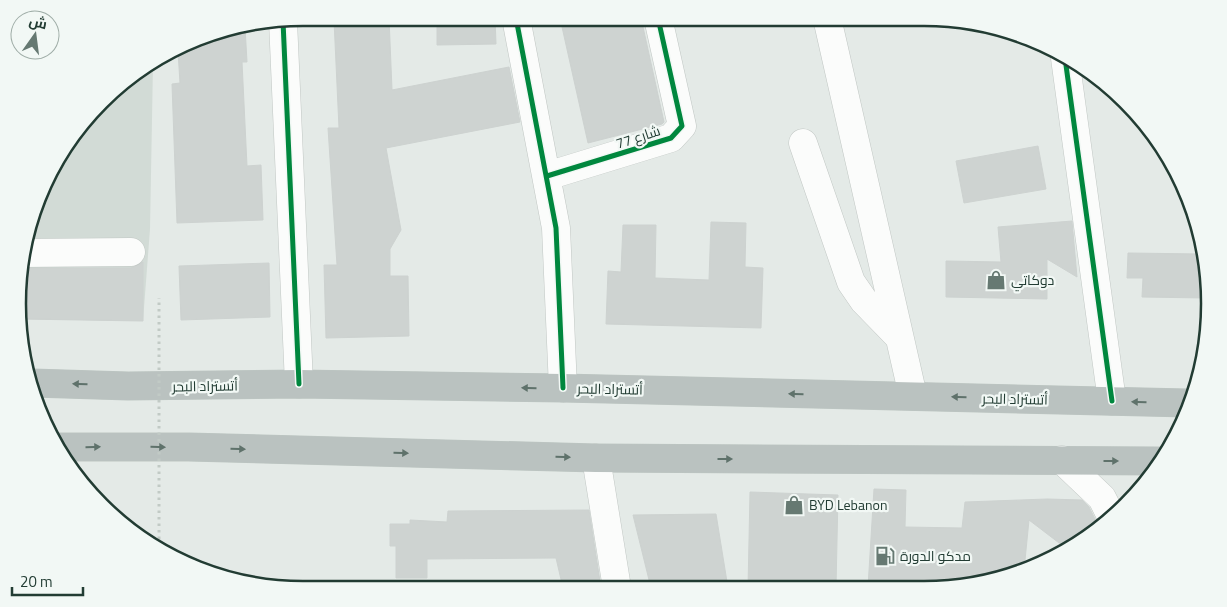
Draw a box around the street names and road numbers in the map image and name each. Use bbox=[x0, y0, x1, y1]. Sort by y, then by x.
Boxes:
street label: شارع 77 bbox=[613, 119, 663, 154]
street label: أتستراد البحر bbox=[171, 374, 238, 397]
street label: أتستراد البحر bbox=[576, 377, 643, 400]
street label: أتستراد البحر bbox=[981, 387, 1048, 410]

